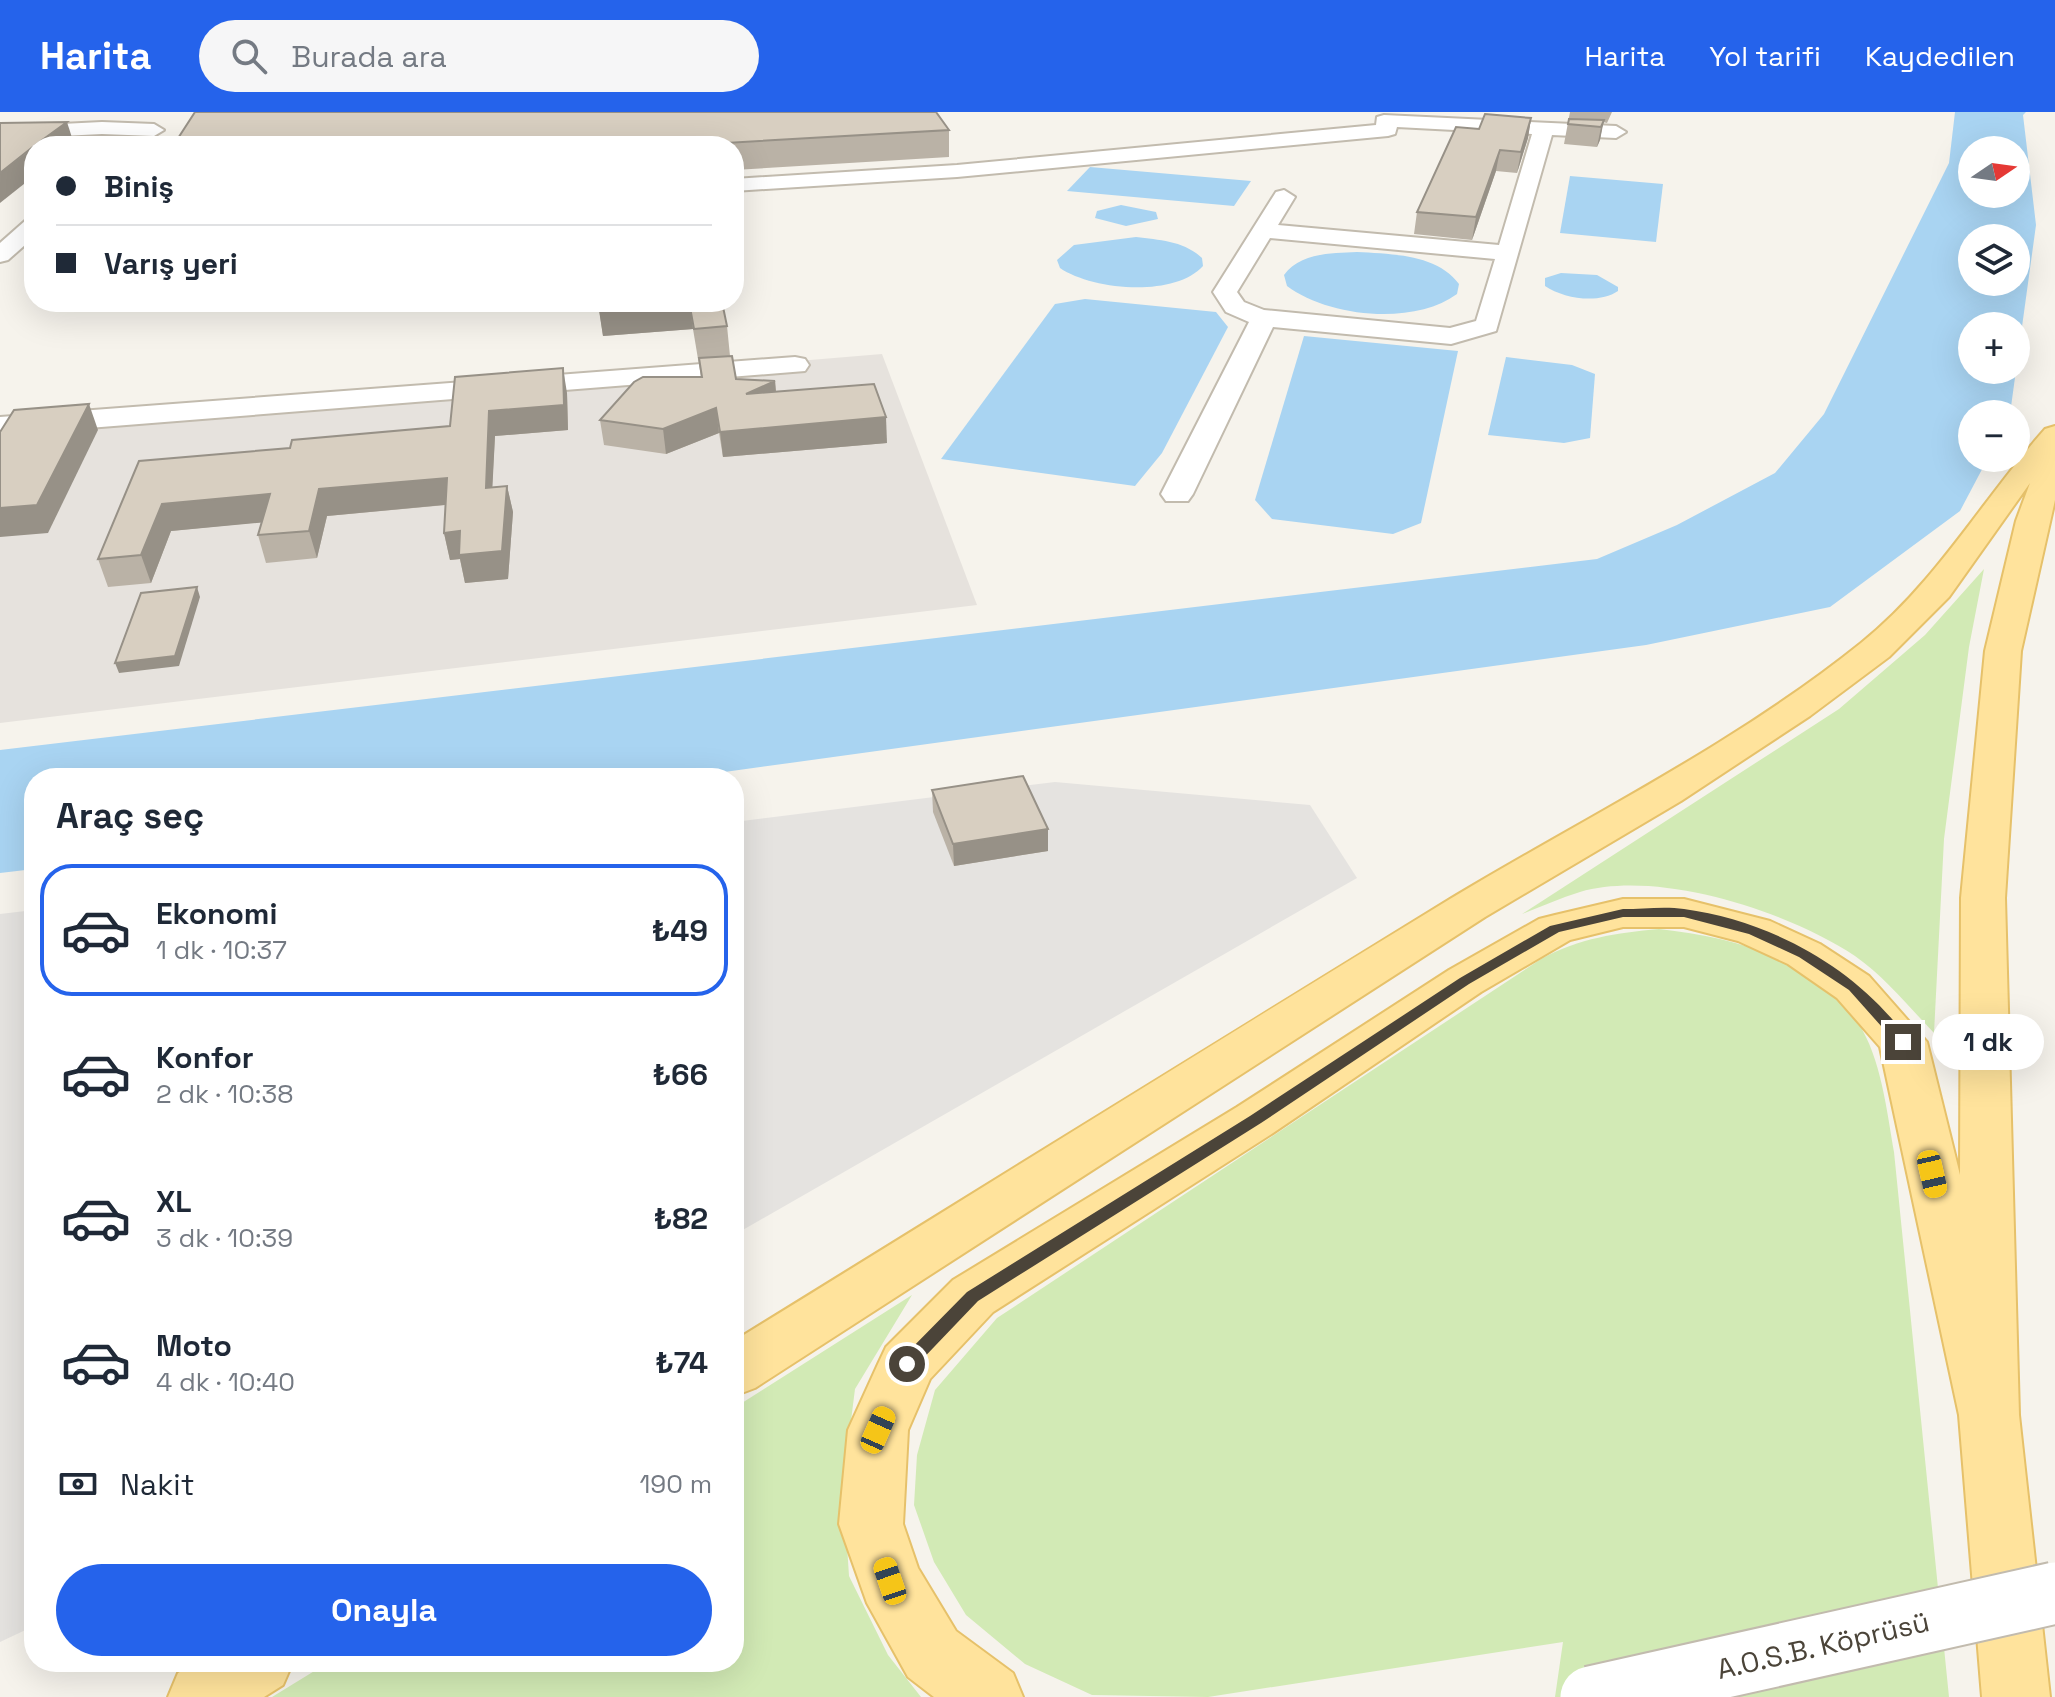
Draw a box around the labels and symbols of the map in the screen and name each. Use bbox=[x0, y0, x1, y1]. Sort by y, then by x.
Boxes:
north arrow bbox=[1958, 136, 2030, 208]
callout: 1 dk bbox=[1931, 1014, 2043, 1070]
route end bbox=[1885, 1024, 1921, 1060]
car bbox=[1915, 1148, 1949, 1200]
route start bbox=[889, 1346, 925, 1382]
car bbox=[857, 1403, 899, 1457]
car bbox=[871, 1554, 909, 1608]
street label: A.O.S.B. Köprüsü bbox=[1713, 1603, 1933, 1687]

